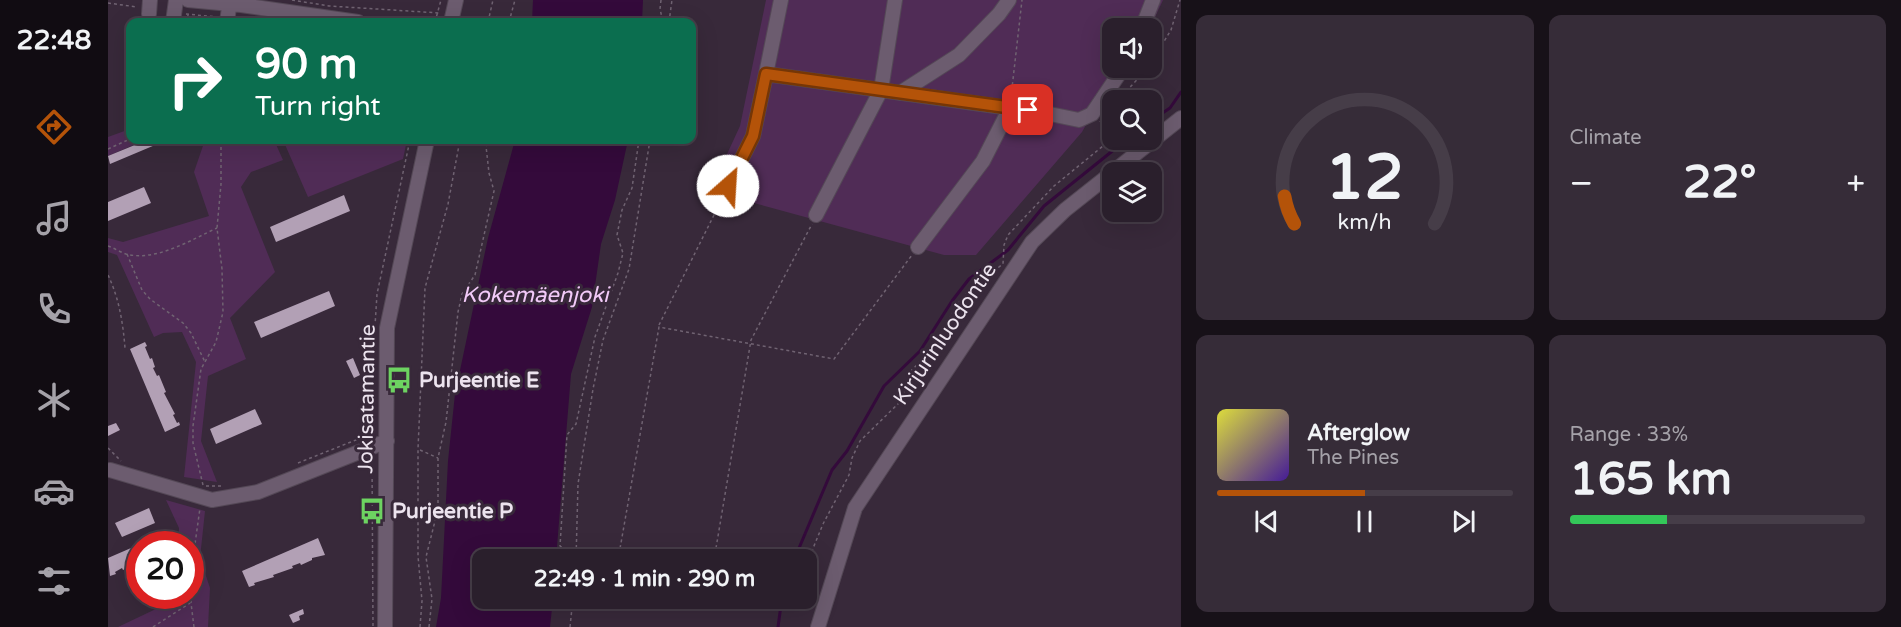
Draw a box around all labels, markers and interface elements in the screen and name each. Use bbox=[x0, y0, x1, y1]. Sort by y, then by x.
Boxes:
map controls bbox=[1102, 18, 1162, 222]
button: sound bbox=[1102, 18, 1162, 78]
text: 22:48 bbox=[17, 24, 91, 57]
text: 90 m bbox=[255, 39, 357, 90]
icon: right bbox=[156, 42, 234, 120]
pin bbox=[1002, 84, 1053, 135]
text: Turn right bbox=[255, 90, 381, 123]
button: search bbox=[1102, 90, 1162, 150]
icon: arrive bbox=[1011, 93, 1044, 126]
icon: directions bbox=[33, 106, 75, 148]
text: Climate bbox=[1570, 126, 1642, 150]
text: 12 bbox=[1326, 141, 1404, 216]
position arrow bbox=[696, 154, 760, 218]
text: 22° bbox=[1683, 156, 1756, 210]
button: layers bbox=[1102, 162, 1162, 222]
text: − bbox=[1570, 164, 1593, 203]
text: + bbox=[1846, 164, 1865, 203]
icon: music bbox=[33, 197, 75, 239]
text: km/h bbox=[1338, 210, 1392, 236]
street label: Kirjurinluodontie bbox=[888, 258, 1002, 410]
water label: Kokemäenjoki bbox=[461, 282, 611, 308]
icon: phone bbox=[33, 288, 75, 330]
street label: Jokisatamantie bbox=[353, 324, 381, 474]
bus stop icon: Purjeentie E bbox=[384, 365, 414, 395]
place label: Purjeentie E bbox=[419, 368, 539, 393]
icon: climate bbox=[33, 379, 75, 421]
text: Afterglow bbox=[1307, 420, 1410, 446]
text: Range · 33% bbox=[1570, 423, 1688, 447]
text: The Pines bbox=[1307, 446, 1399, 470]
text: 165 km bbox=[1570, 453, 1732, 507]
icon: car bbox=[33, 470, 75, 512]
bus stop icon: Purjeentie P bbox=[357, 496, 387, 526]
place label: Purjeentie P bbox=[392, 499, 513, 524]
icon: previous bbox=[1250, 505, 1283, 538]
icon: pause bbox=[1348, 505, 1381, 538]
icon: next bbox=[1447, 505, 1480, 538]
speed limit sign: 20 bbox=[126, 531, 204, 609]
icon: filters bbox=[33, 560, 75, 602]
text: 22:49 · 1 min · 290 m bbox=[534, 566, 755, 592]

